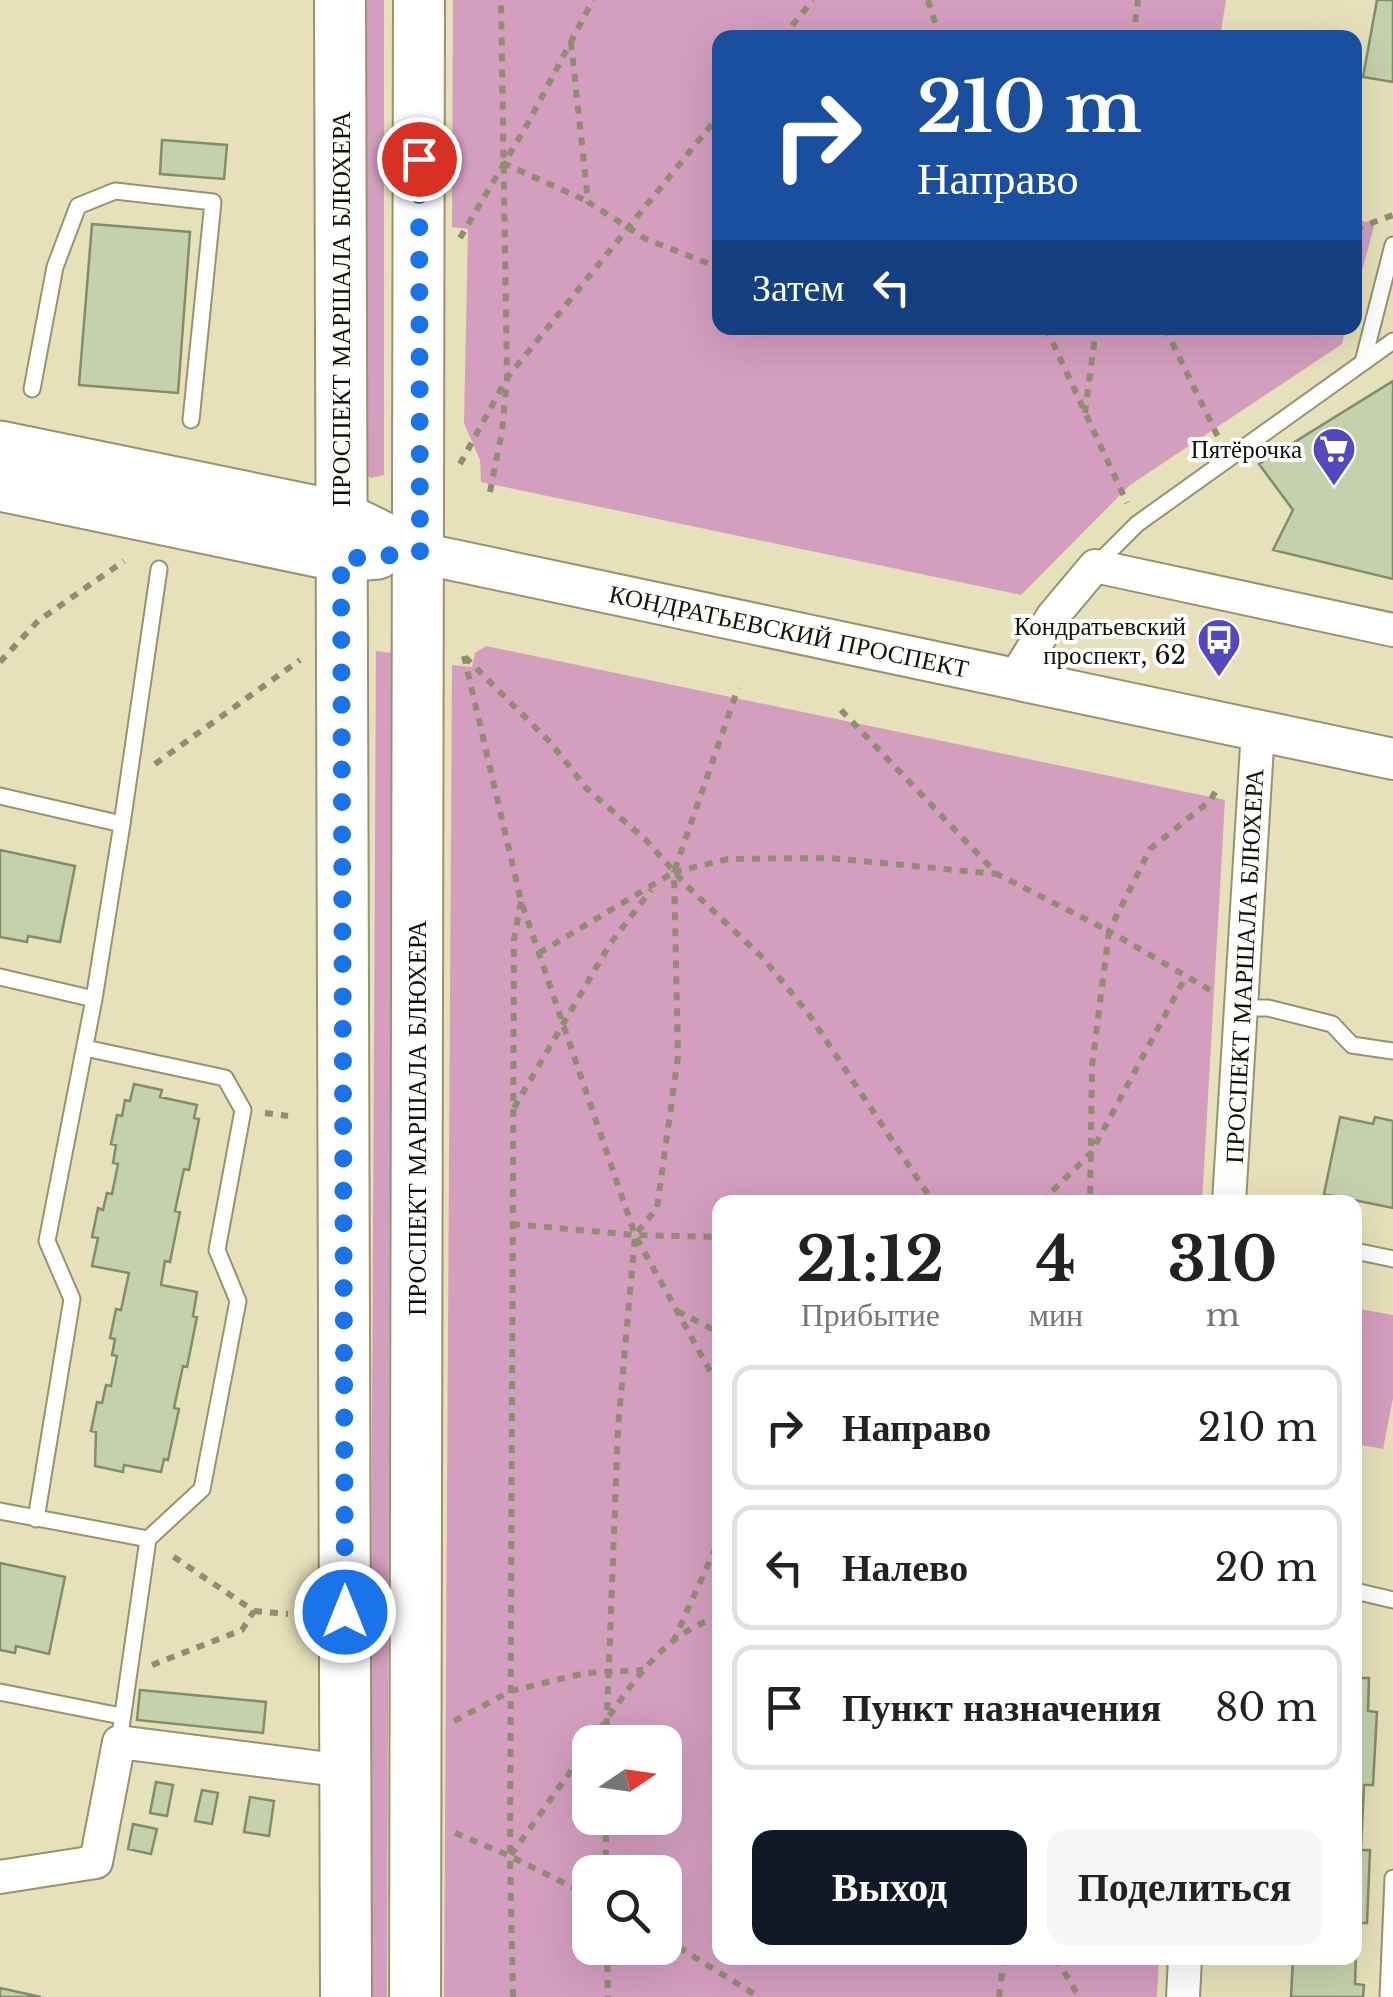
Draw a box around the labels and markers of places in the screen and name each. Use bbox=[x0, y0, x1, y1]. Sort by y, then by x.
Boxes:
pin bbox=[377, 117, 462, 202]
supermarket icon: Пятёрочка bbox=[1311, 426, 1357, 487]
place label: Пятёрочка bbox=[1191, 434, 1302, 465]
place label: Кондратьевский проспект, 62 bbox=[1014, 611, 1186, 671]
bus stop icon: Кондратьевский проспект, 62 bbox=[1196, 617, 1242, 678]

